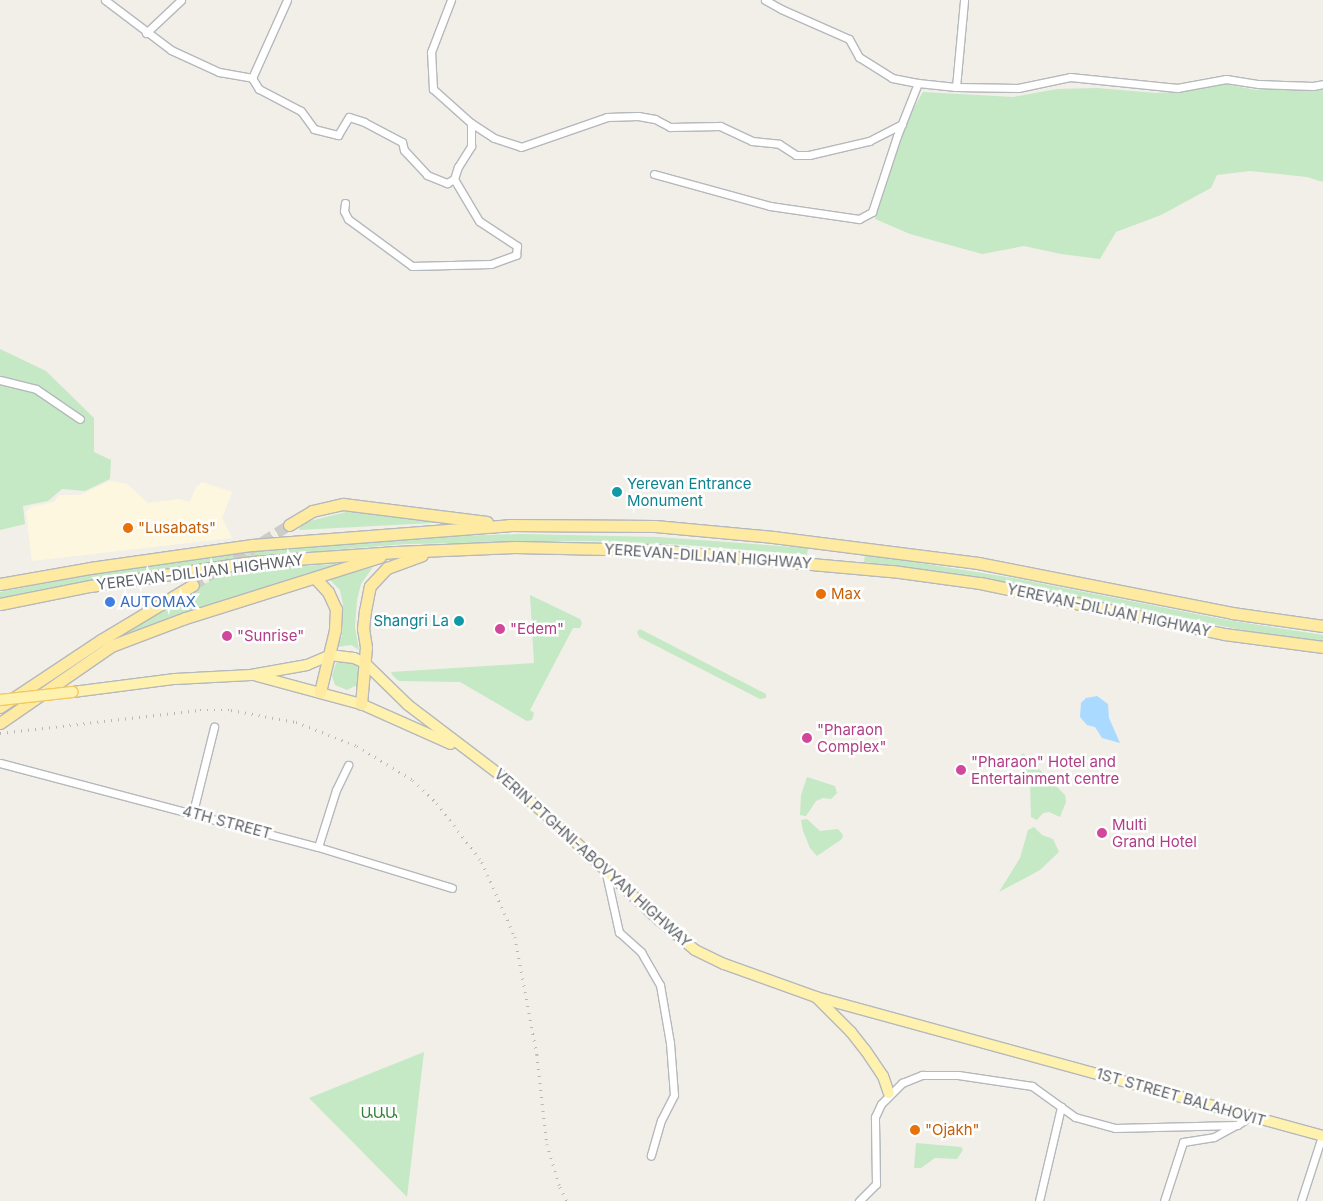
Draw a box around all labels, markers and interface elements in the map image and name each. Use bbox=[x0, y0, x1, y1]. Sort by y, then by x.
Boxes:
place label: Yerevan Entrance Monument bbox=[627, 474, 752, 509]
marker: Yerevan Entrance Monument bbox=[611, 486, 623, 498]
place label: "Lusabats" bbox=[138, 519, 216, 537]
marker: "Lusabats" bbox=[122, 522, 134, 534]
street label: YEREVAN-DILIJAN HIGHWAY bbox=[604, 540, 812, 572]
street label: YEREVAN-DILIJAN HIGHWAY bbox=[96, 550, 304, 594]
street label: YEREVAN-DILIJAN HIGHWAY bbox=[1005, 580, 1213, 640]
place label: Max bbox=[831, 585, 861, 603]
marker: Max bbox=[815, 588, 827, 600]
place label: AUTOMAX bbox=[120, 593, 196, 611]
marker: AUTOMAX bbox=[104, 596, 116, 608]
place label: Shangri La bbox=[373, 612, 449, 630]
marker: Shangri La bbox=[453, 615, 465, 627]
place label: "Edem" bbox=[510, 620, 564, 638]
marker: "Edem" bbox=[494, 623, 506, 635]
place label: "Sunrise" bbox=[237, 627, 304, 645]
marker: "Sunrise" bbox=[221, 630, 233, 642]
place label: "Pharaon Complex" bbox=[817, 720, 886, 755]
marker: "Pharaon Complex" bbox=[801, 732, 813, 744]
place label: "Pharaon" Hotel and Entertainment centre bbox=[971, 752, 1119, 787]
marker: "Pharaon" Hotel and Entertainment centre bbox=[955, 764, 967, 776]
street label: VERIN PTGHNI-ABOVYAN HIGHWAY bbox=[491, 765, 695, 951]
street label: 4TH STREET bbox=[181, 801, 273, 843]
place label: Multi Grand Hotel bbox=[1112, 815, 1197, 850]
marker: Multi Grand Hotel bbox=[1096, 827, 1108, 839]
street label: 1ST STREET BALAHOVIT bbox=[1094, 1064, 1268, 1130]
park label: ԱԱԱ bbox=[361, 1104, 397, 1122]
place label: "Ojakh" bbox=[925, 1121, 980, 1139]
marker: "Ojakh" bbox=[909, 1124, 921, 1136]

